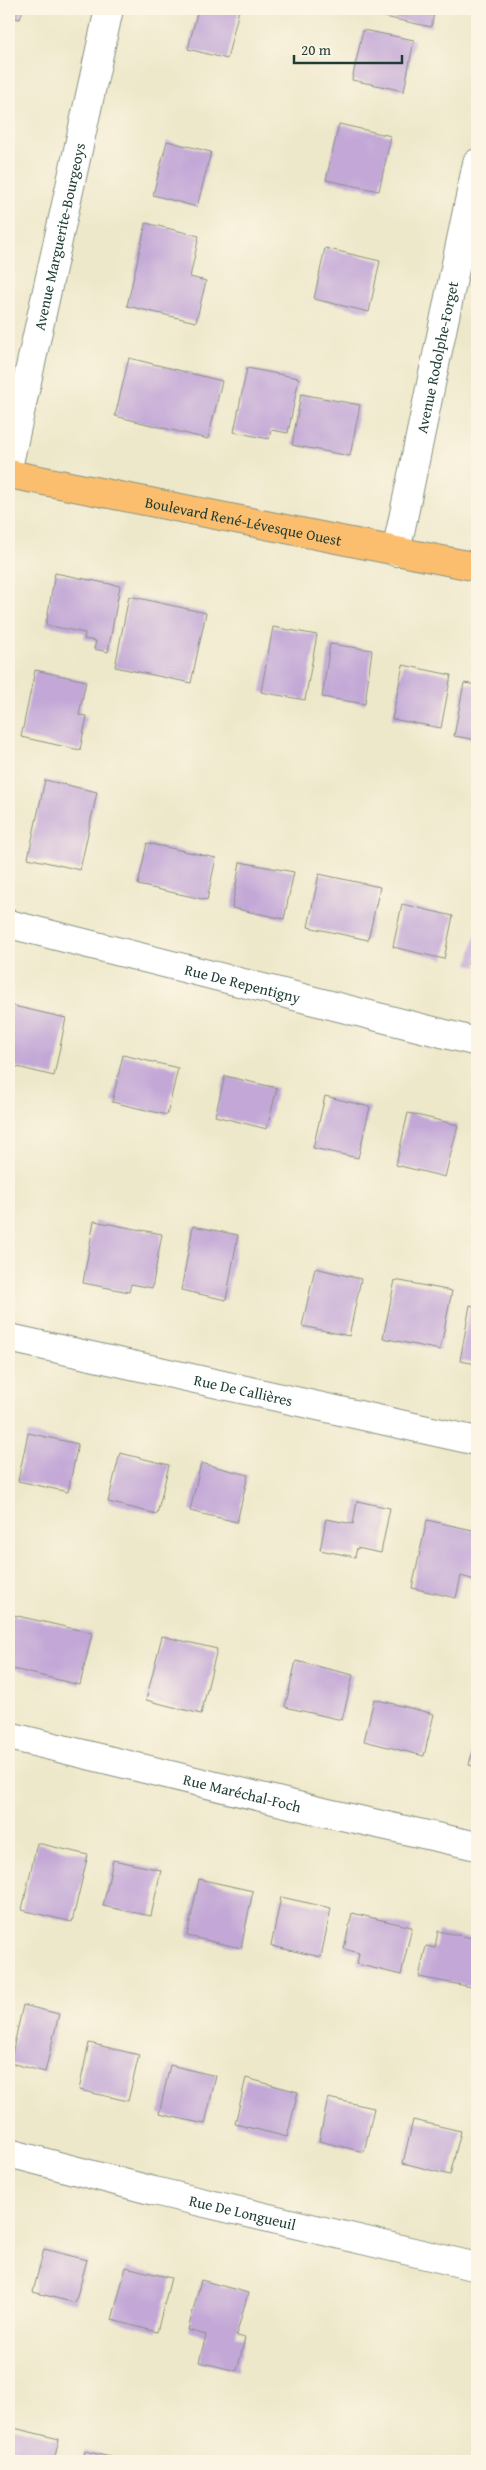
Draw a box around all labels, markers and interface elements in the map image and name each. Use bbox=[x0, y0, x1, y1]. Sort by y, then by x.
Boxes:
scale bar bbox=[294, 32, 401, 64]
text: 20 m bbox=[301, 39, 332, 60]
street label: Avenue Marguerite-Bourgeoys bbox=[28, 141, 90, 332]
street label: Avenue Rodolphe-Forget bbox=[411, 279, 463, 435]
street label: Boulevard René-Lévesque Ouest bbox=[143, 491, 344, 551]
street label: Rue De Repentigny bbox=[183, 958, 303, 1008]
street label: Rue De Callières bbox=[192, 1369, 295, 1411]
street label: Rue Maréchal-Foch bbox=[181, 1768, 304, 1817]
street label: Rue De Longueuil bbox=[187, 2189, 298, 2235]

